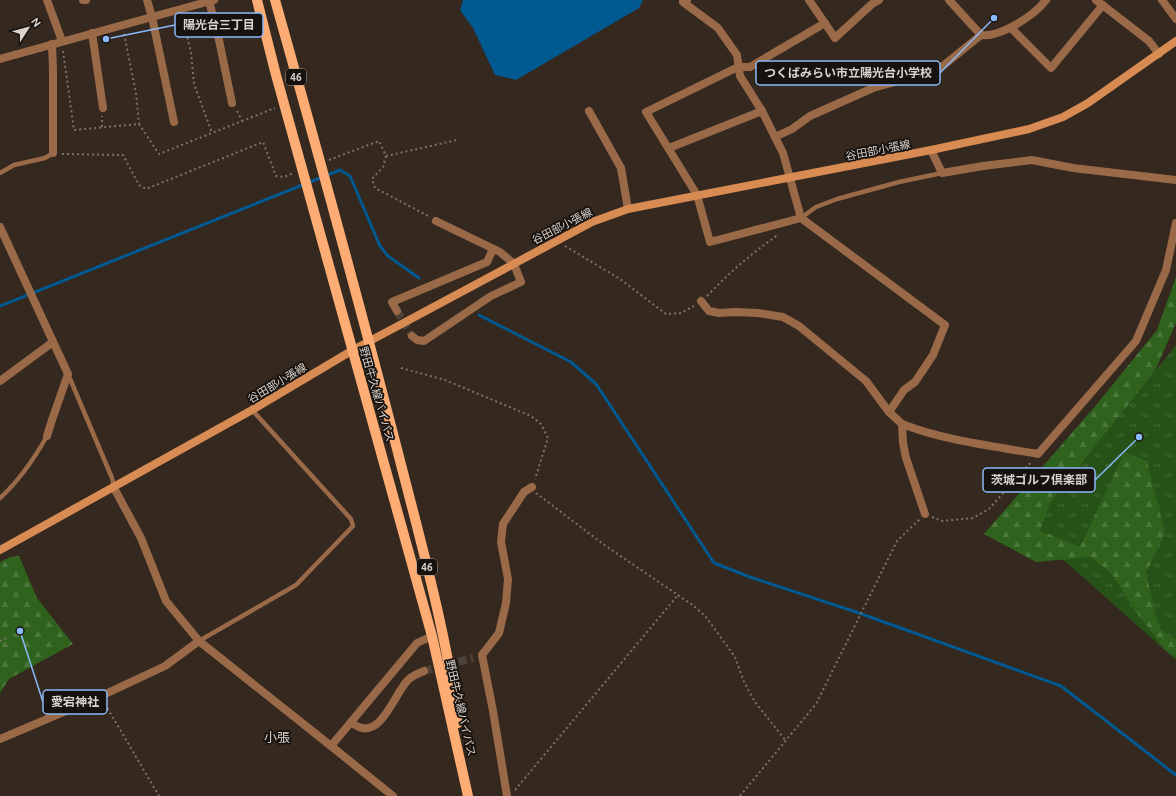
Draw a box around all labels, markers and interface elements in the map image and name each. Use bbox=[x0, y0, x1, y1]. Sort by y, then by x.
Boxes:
north arrow bbox=[8, 8, 48, 48]
callout: 陽光台三丁目 bbox=[175, 13, 263, 37]
text: N bbox=[29, 15, 43, 29]
text: 陽光台三丁目 bbox=[183, 18, 255, 31]
callout: つくばみらい市立陽光台小学校 bbox=[756, 61, 940, 85]
text: つくばみらい市立陽光台小学校 bbox=[764, 66, 932, 79]
road number: 46 bbox=[286, 69, 306, 85]
street label: 谷田部小張線 bbox=[844, 138, 912, 162]
street label: 谷田部小張線 bbox=[530, 206, 594, 246]
street label: 野田牛久線バイパス bbox=[358, 345, 396, 443]
street label: 谷田部小張線 bbox=[246, 361, 308, 405]
callout: 茨城ゴルフ倶楽部 bbox=[983, 468, 1095, 492]
text: 茨城ゴルフ倶楽部 bbox=[991, 473, 1087, 486]
road number: 46 bbox=[417, 559, 437, 575]
street label: 野田牛久線バイパス bbox=[444, 659, 478, 757]
callout: 愛宕神社 bbox=[43, 690, 107, 714]
text: 愛宕神社 bbox=[51, 695, 99, 708]
district label: 小張 bbox=[264, 730, 290, 744]

